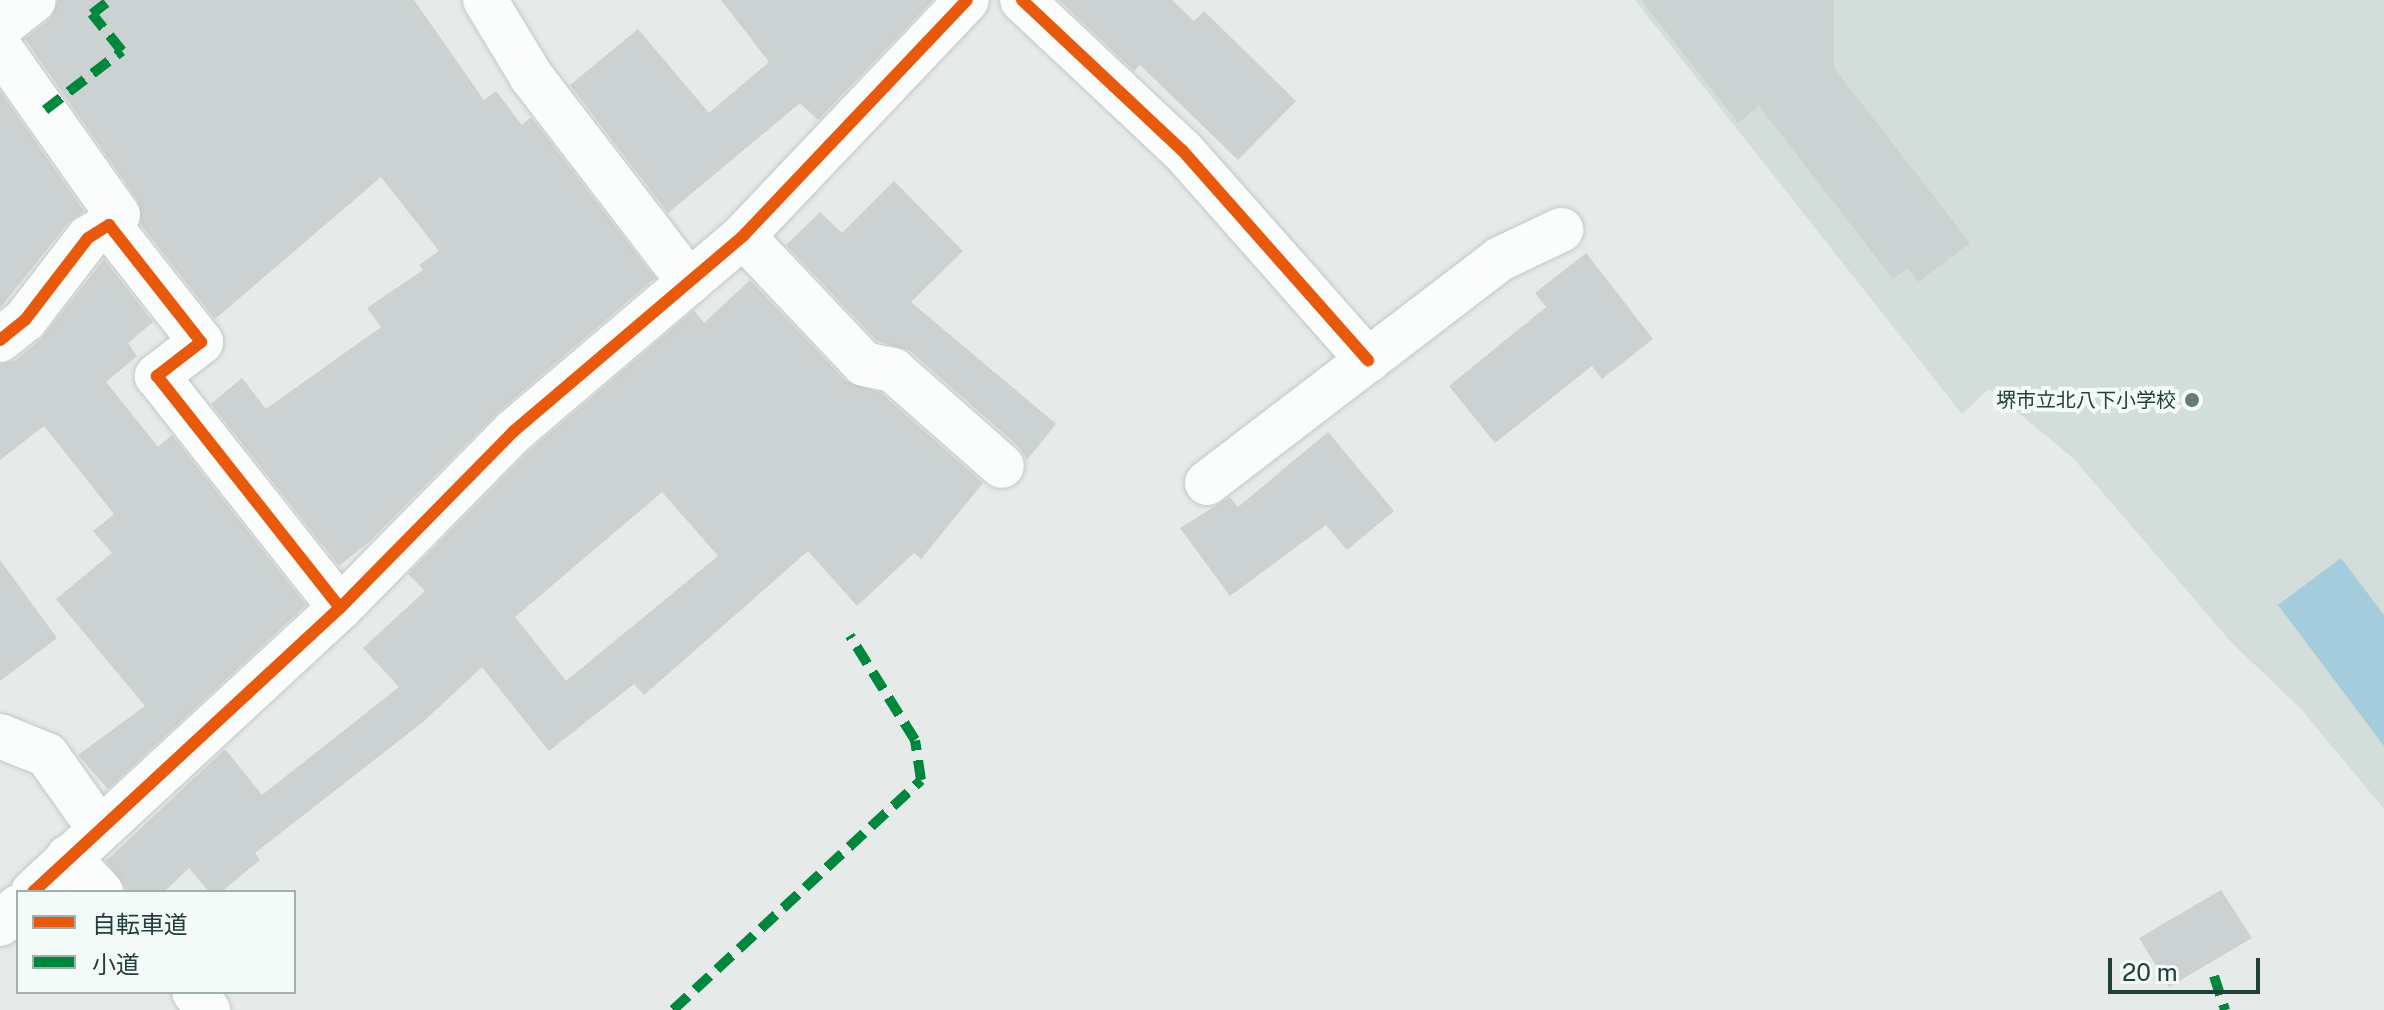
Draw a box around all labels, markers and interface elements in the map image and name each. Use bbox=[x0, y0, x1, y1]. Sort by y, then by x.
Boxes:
place label: 堺市立北八下小学校 bbox=[1996, 388, 2176, 412]
marker: 堺市立北八下小学校 bbox=[2183, 391, 2201, 409]
legend bbox=[16, 890, 296, 994]
text: 自転車道 bbox=[92, 910, 188, 938]
scale bar bbox=[2112, 942, 2264, 992]
text: 小道 bbox=[92, 950, 140, 978]
text: 20 m bbox=[2122, 958, 2178, 986]

